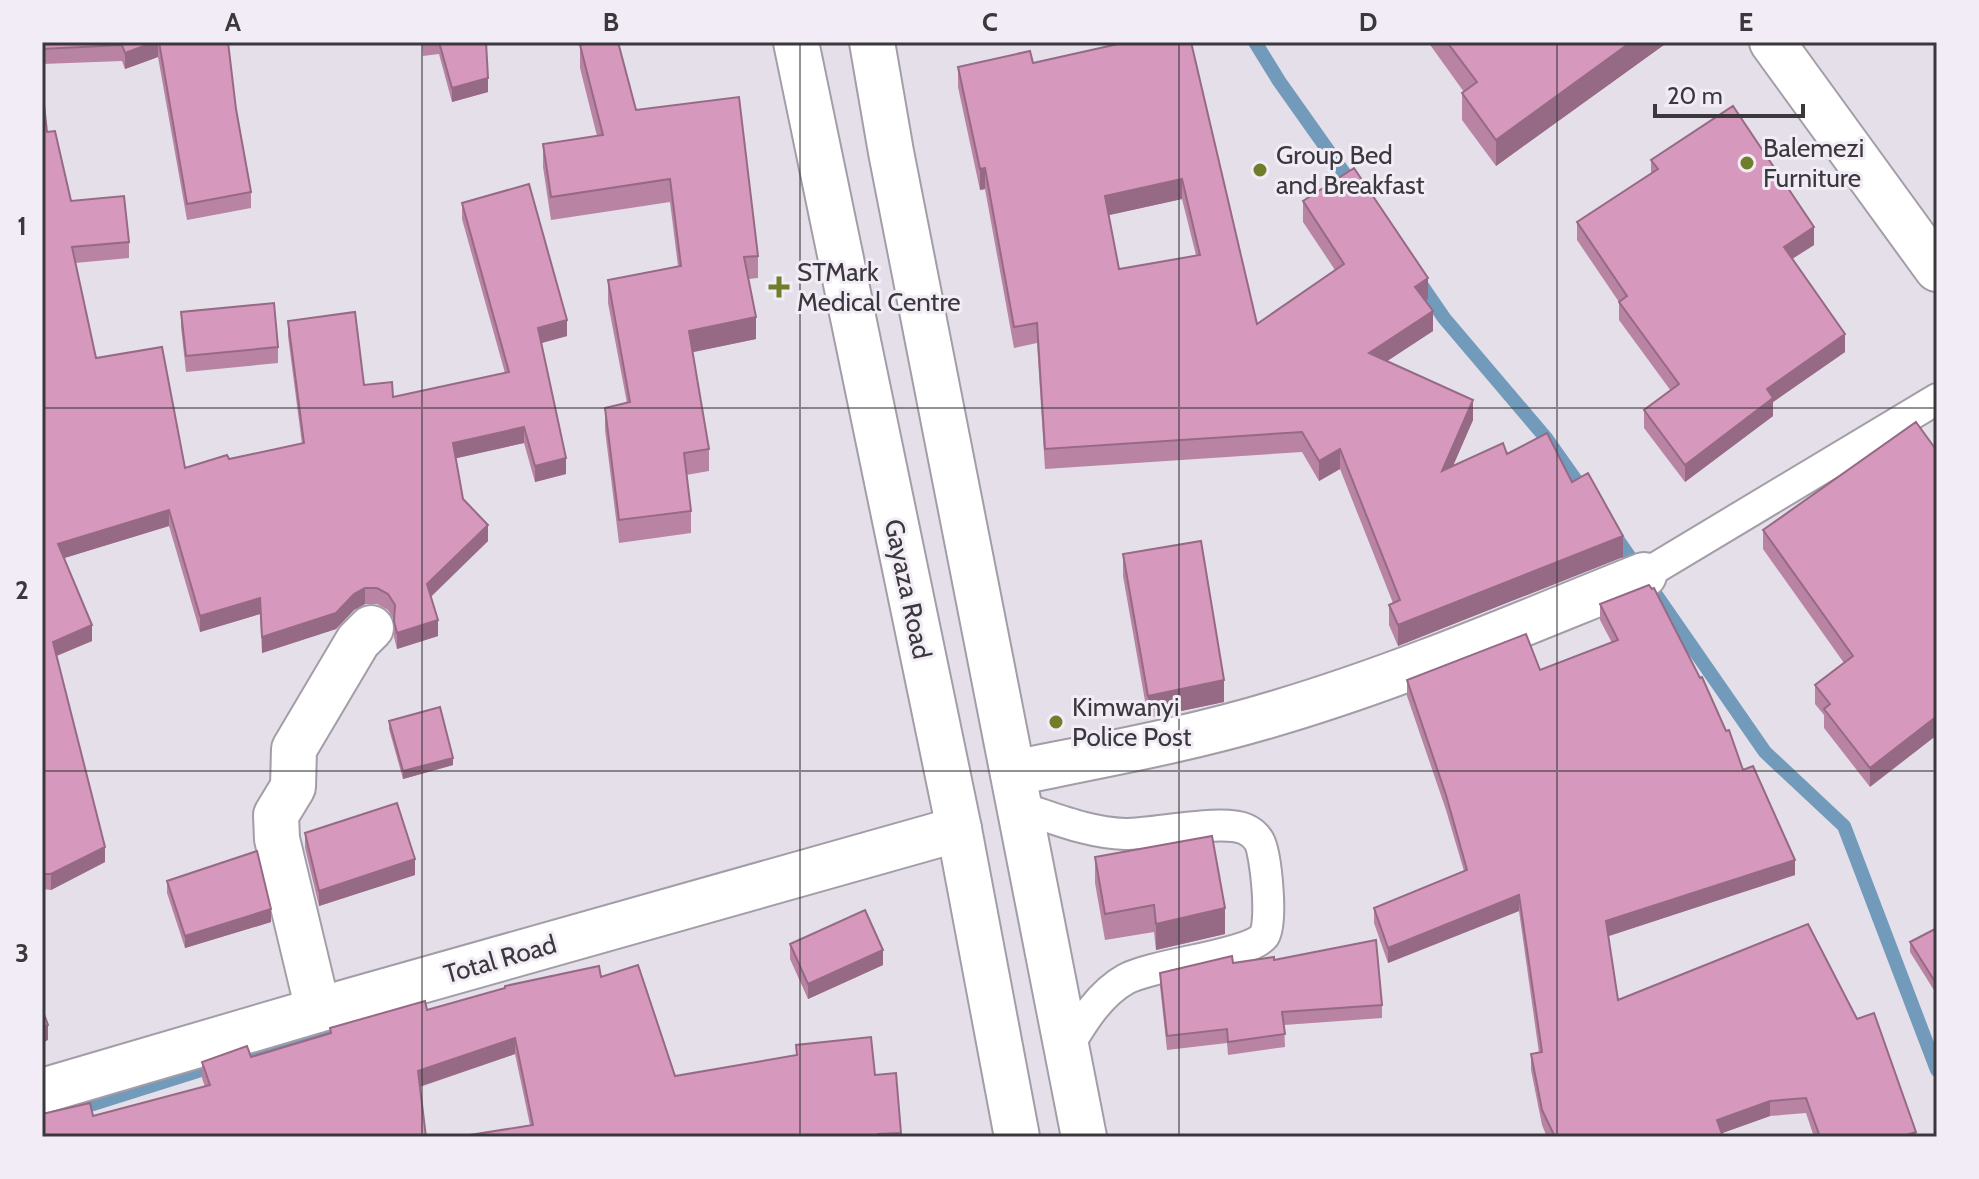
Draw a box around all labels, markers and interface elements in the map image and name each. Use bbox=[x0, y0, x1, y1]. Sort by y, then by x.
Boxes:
text: A bbox=[225, 6, 242, 38]
text: B bbox=[603, 6, 619, 38]
text: C bbox=[982, 6, 998, 38]
text: D bbox=[1359, 6, 1377, 38]
text: E bbox=[1739, 6, 1753, 38]
scale bar bbox=[1655, 68, 1803, 118]
text: 20 m bbox=[1667, 81, 1723, 110]
place label: Balemezi Furniture bbox=[1763, 132, 1864, 194]
place label: Group Bed and Breakfast bbox=[1276, 139, 1425, 201]
marker: Balemezi Furniture bbox=[1738, 154, 1756, 172]
marker: Group Bed and Breakfast bbox=[1251, 161, 1269, 179]
text: 1 bbox=[17, 210, 27, 242]
place label: STMark Medical Centre bbox=[797, 256, 961, 318]
marker: STMark Medical Centre bbox=[768, 276, 790, 298]
street label: Gayaza Road bbox=[878, 516, 938, 662]
text: 2 bbox=[15, 574, 29, 606]
place label: Kimwanyi Police Post bbox=[1072, 691, 1192, 753]
marker: Kimwanyi Police Post bbox=[1047, 713, 1065, 731]
street label: Total Road bbox=[440, 928, 560, 990]
text: 3 bbox=[15, 937, 29, 969]

